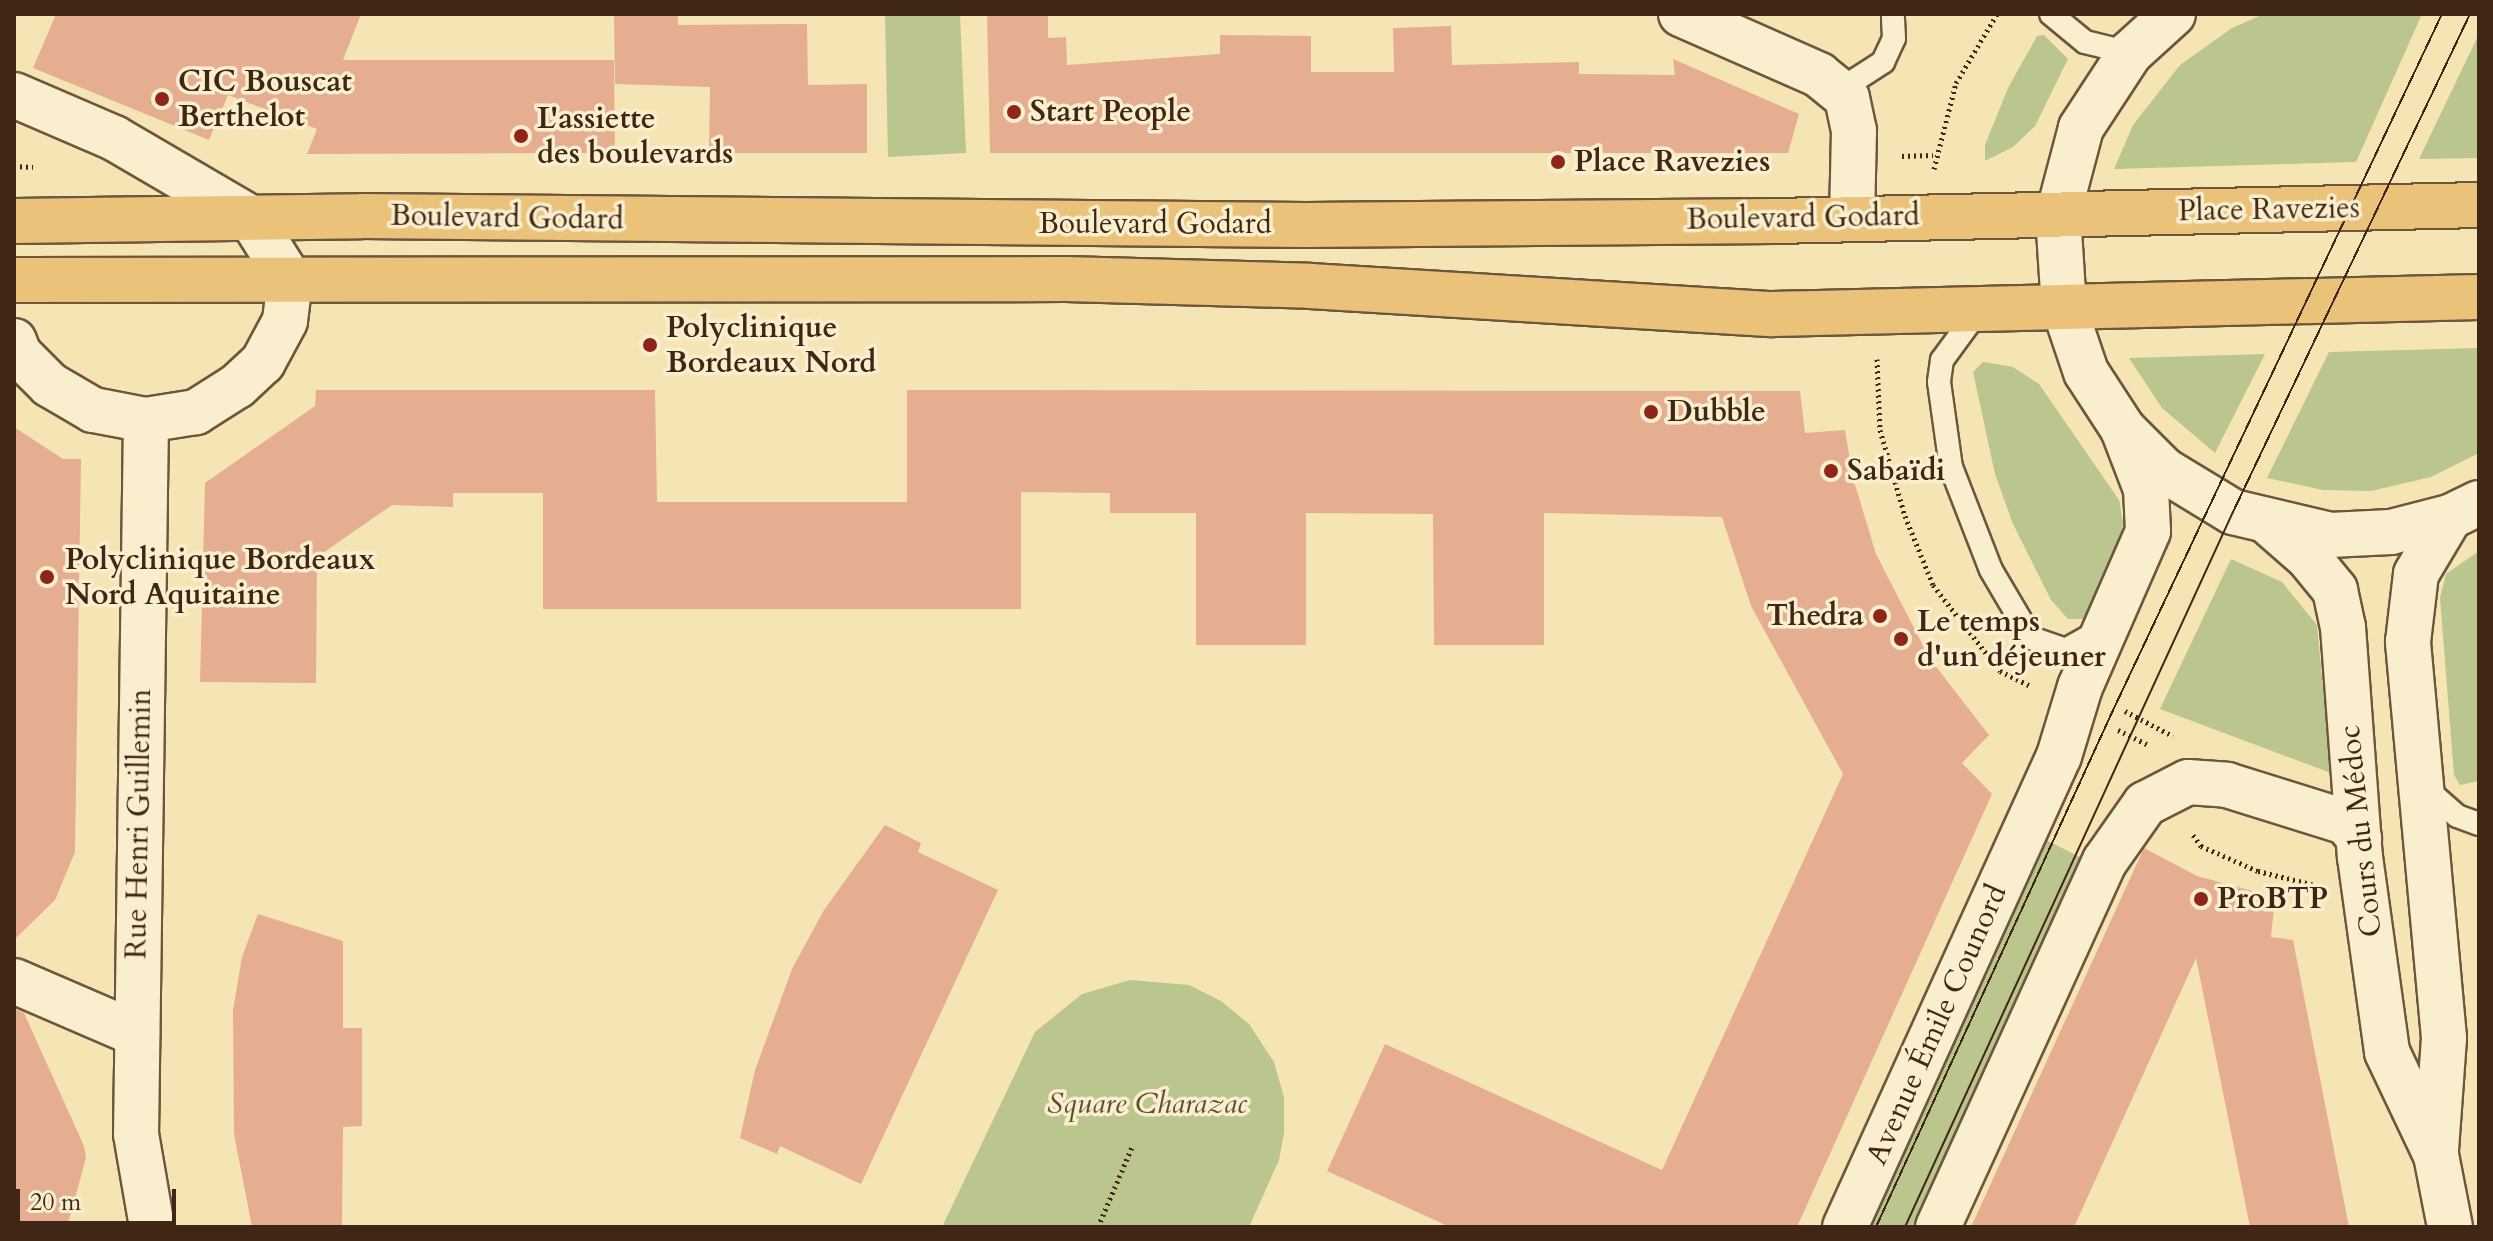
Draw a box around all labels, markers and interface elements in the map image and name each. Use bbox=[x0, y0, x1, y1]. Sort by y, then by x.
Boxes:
place label: CIC Bouscat Berthelot bbox=[178, 64, 352, 134]
marker: CIC Bouscat Berthelot bbox=[153, 90, 171, 108]
place label: Start People bbox=[1030, 94, 1191, 130]
place label: L'assiette des boulevards bbox=[537, 101, 733, 172]
marker: Start People bbox=[1005, 103, 1023, 121]
marker: L'assiette des boulevards bbox=[512, 127, 530, 145]
place label: Place Ravezies bbox=[1574, 144, 1770, 180]
marker: Place Ravezies bbox=[1549, 153, 1567, 171]
street label: Place Ravezies bbox=[2178, 190, 2360, 230]
street label: Boulevard Godard bbox=[390, 198, 624, 238]
street label: Boulevard Godard bbox=[1686, 198, 1920, 238]
street label: Boulevard Godard bbox=[1038, 206, 1272, 242]
place label: Polyclinique Bordeaux Nord bbox=[666, 310, 876, 380]
marker: Polyclinique Bordeaux Nord bbox=[641, 336, 659, 354]
place label: Dubble bbox=[1667, 394, 1766, 430]
marker: Dubble bbox=[1642, 403, 1660, 421]
place label: Sabaïdi bbox=[1847, 453, 1945, 489]
marker: Sabaïdi bbox=[1822, 462, 1840, 480]
place label: Polyclinique Bordeaux Nord Aquitaine bbox=[65, 542, 375, 612]
marker: Polyclinique Bordeaux Nord Aquitaine bbox=[36, 566, 58, 588]
place label: Thedra bbox=[1766, 598, 1864, 634]
place label: Le temps d'un déjeuner bbox=[1917, 604, 2106, 674]
marker: Thedra bbox=[1871, 607, 1889, 625]
marker: Le temps d'un déjeuner bbox=[1892, 630, 1910, 648]
street label: Rue Henri Guillemin bbox=[119, 688, 159, 960]
street label: Cours du Médoc bbox=[2332, 723, 2390, 939]
street label: Avenue Émile Counord bbox=[1859, 879, 2015, 1171]
place label: ProBTP bbox=[2217, 881, 2328, 917]
marker: ProBTP bbox=[2192, 890, 2210, 908]
park label: Square Charazac bbox=[1047, 1086, 1247, 1122]
scale bar bbox=[20, 1173, 180, 1223]
text: 20 m bbox=[30, 1186, 81, 1219]

